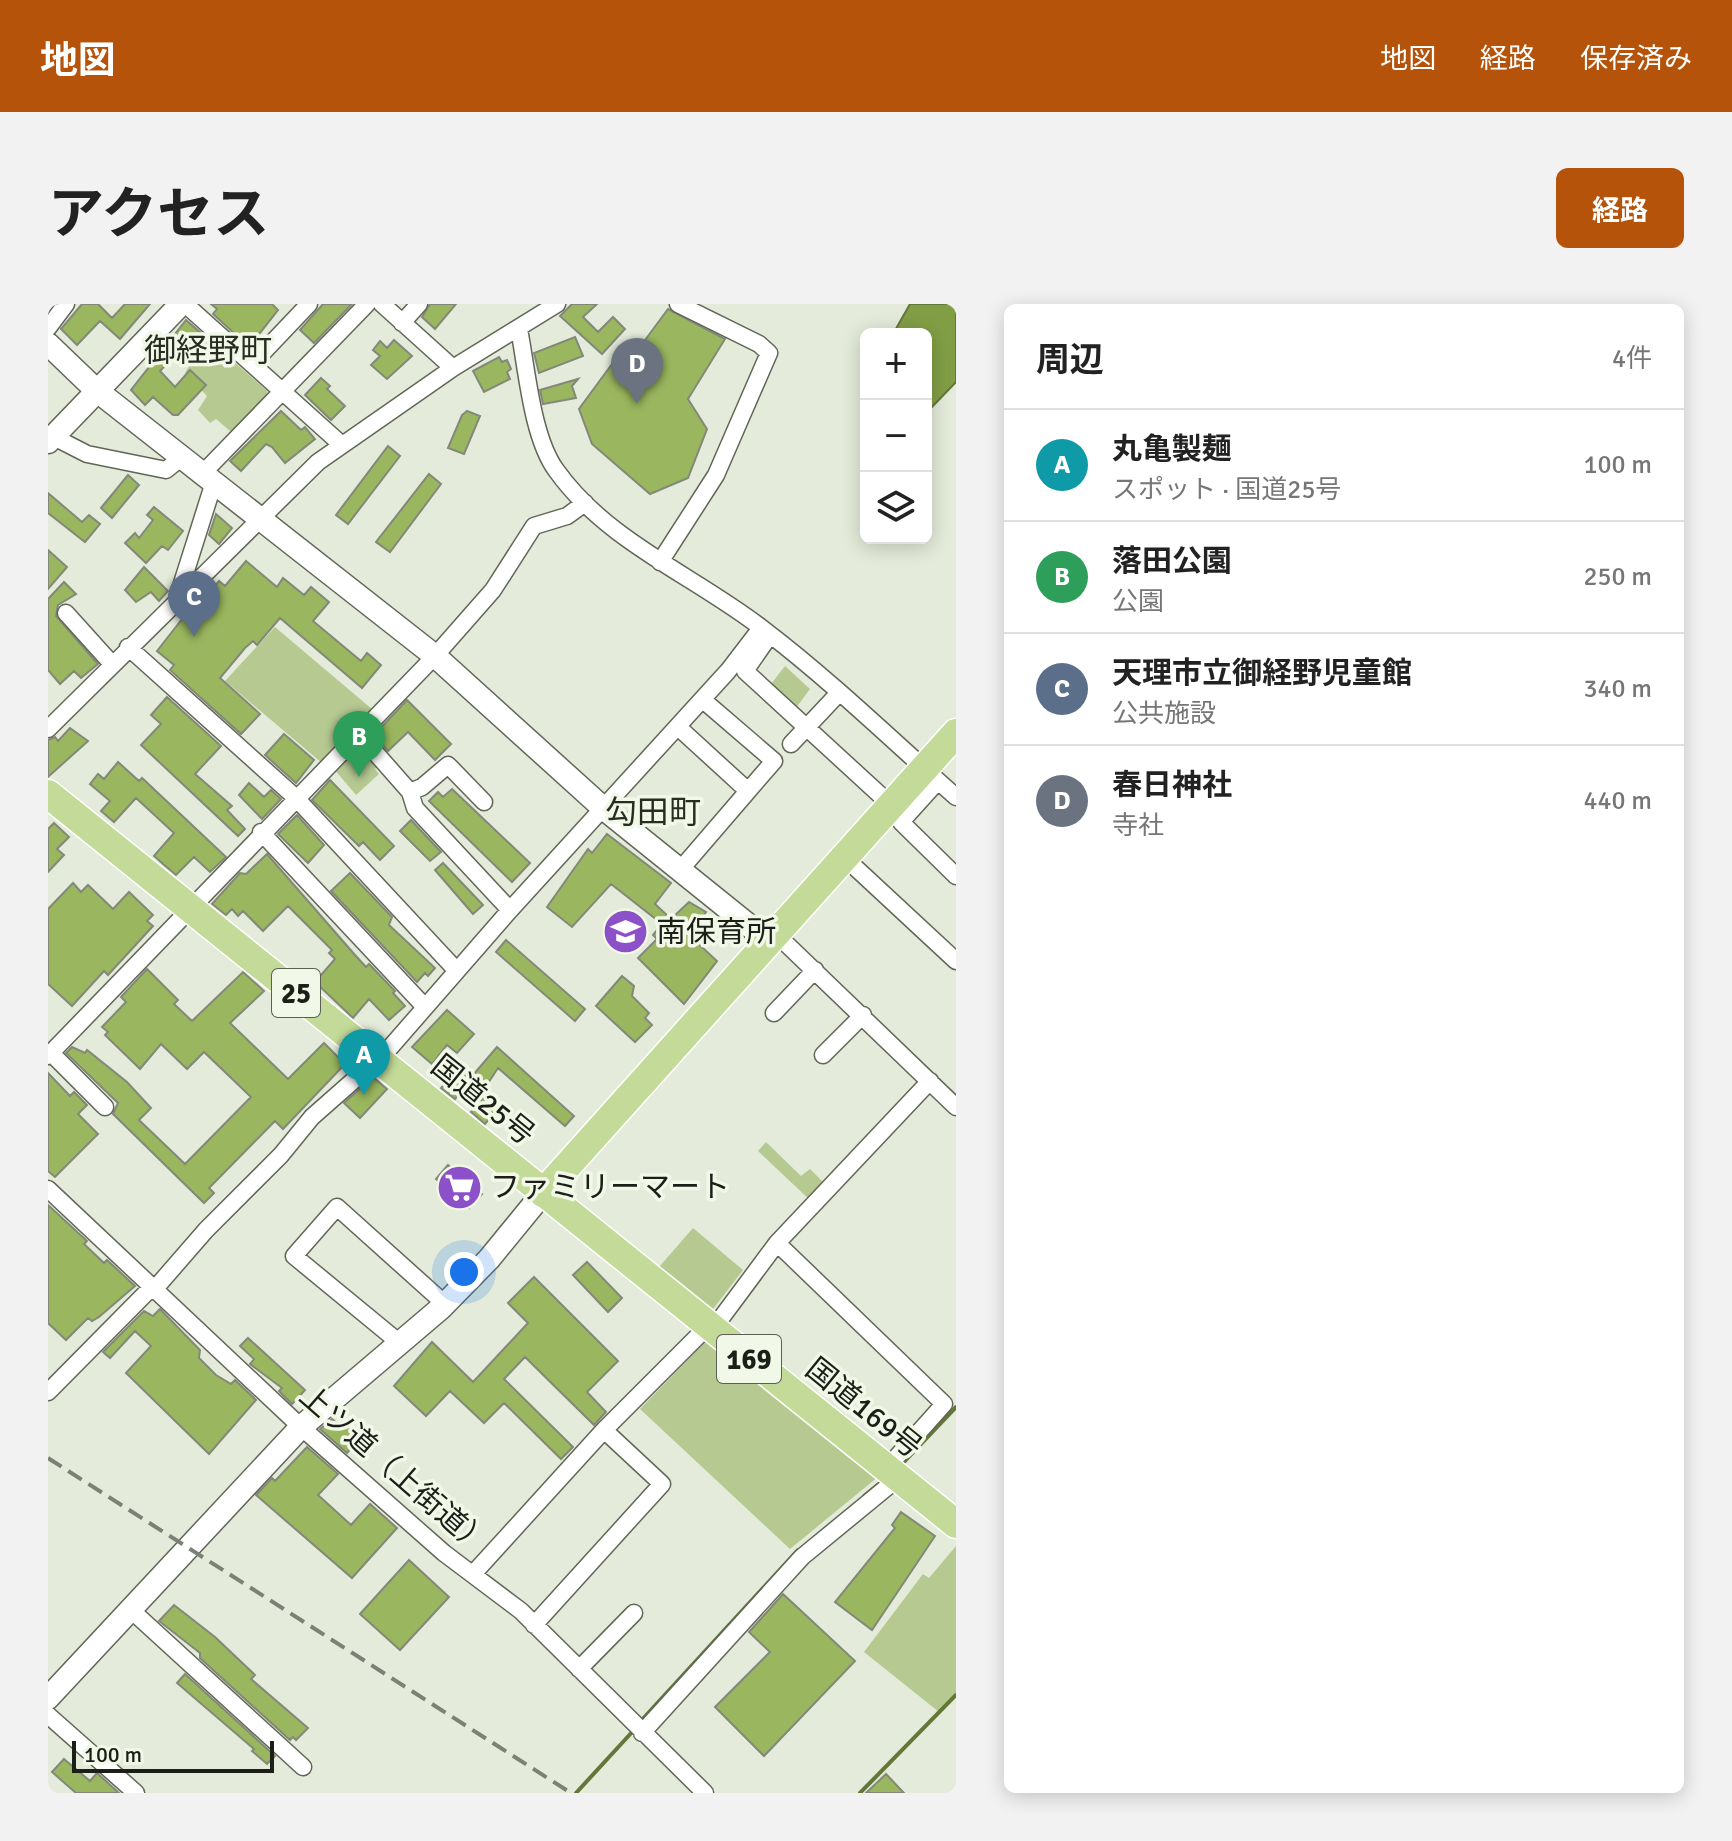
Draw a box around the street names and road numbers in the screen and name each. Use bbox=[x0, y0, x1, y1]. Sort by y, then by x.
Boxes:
road number: 25 bbox=[272, 969, 320, 1017]
street label: 国道25号 bbox=[423, 1047, 542, 1153]
road number: 169 bbox=[717, 1335, 781, 1383]
street label: 国道169号 bbox=[798, 1350, 929, 1466]
street label: 上ツ道（上街道） bbox=[292, 1378, 497, 1563]

